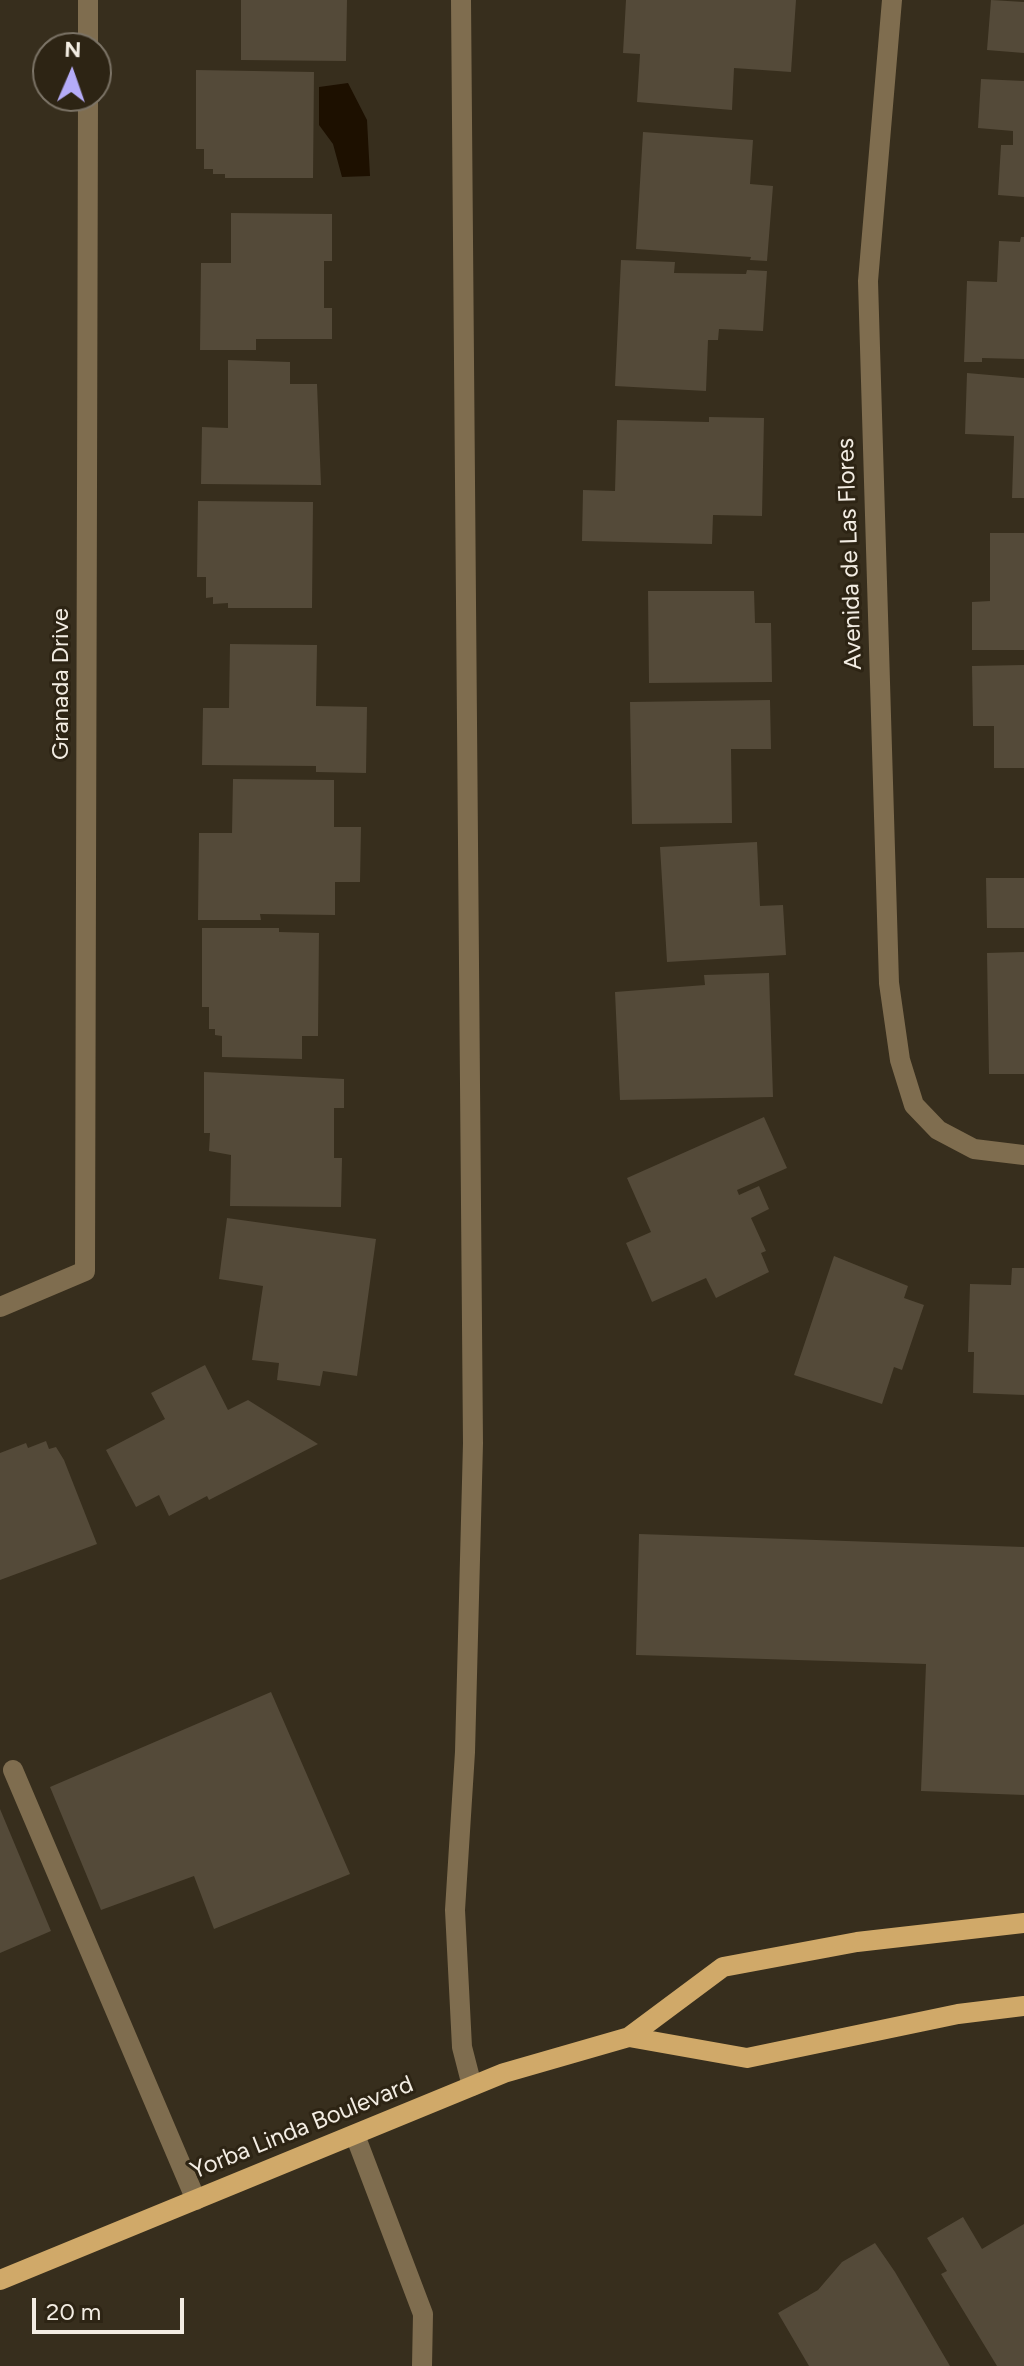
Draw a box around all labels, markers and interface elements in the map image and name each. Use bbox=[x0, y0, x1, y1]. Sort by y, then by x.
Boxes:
north arrow bbox=[32, 32, 112, 112]
text: N bbox=[64, 36, 82, 63]
street label: Avenida de Las Flores bbox=[832, 438, 868, 670]
street label: Granada Drive bbox=[47, 608, 75, 760]
street label: Yorba Linda Boulevard bbox=[186, 2070, 418, 2186]
scale bar bbox=[36, 2282, 188, 2332]
text: 20 m bbox=[46, 2297, 101, 2326]

